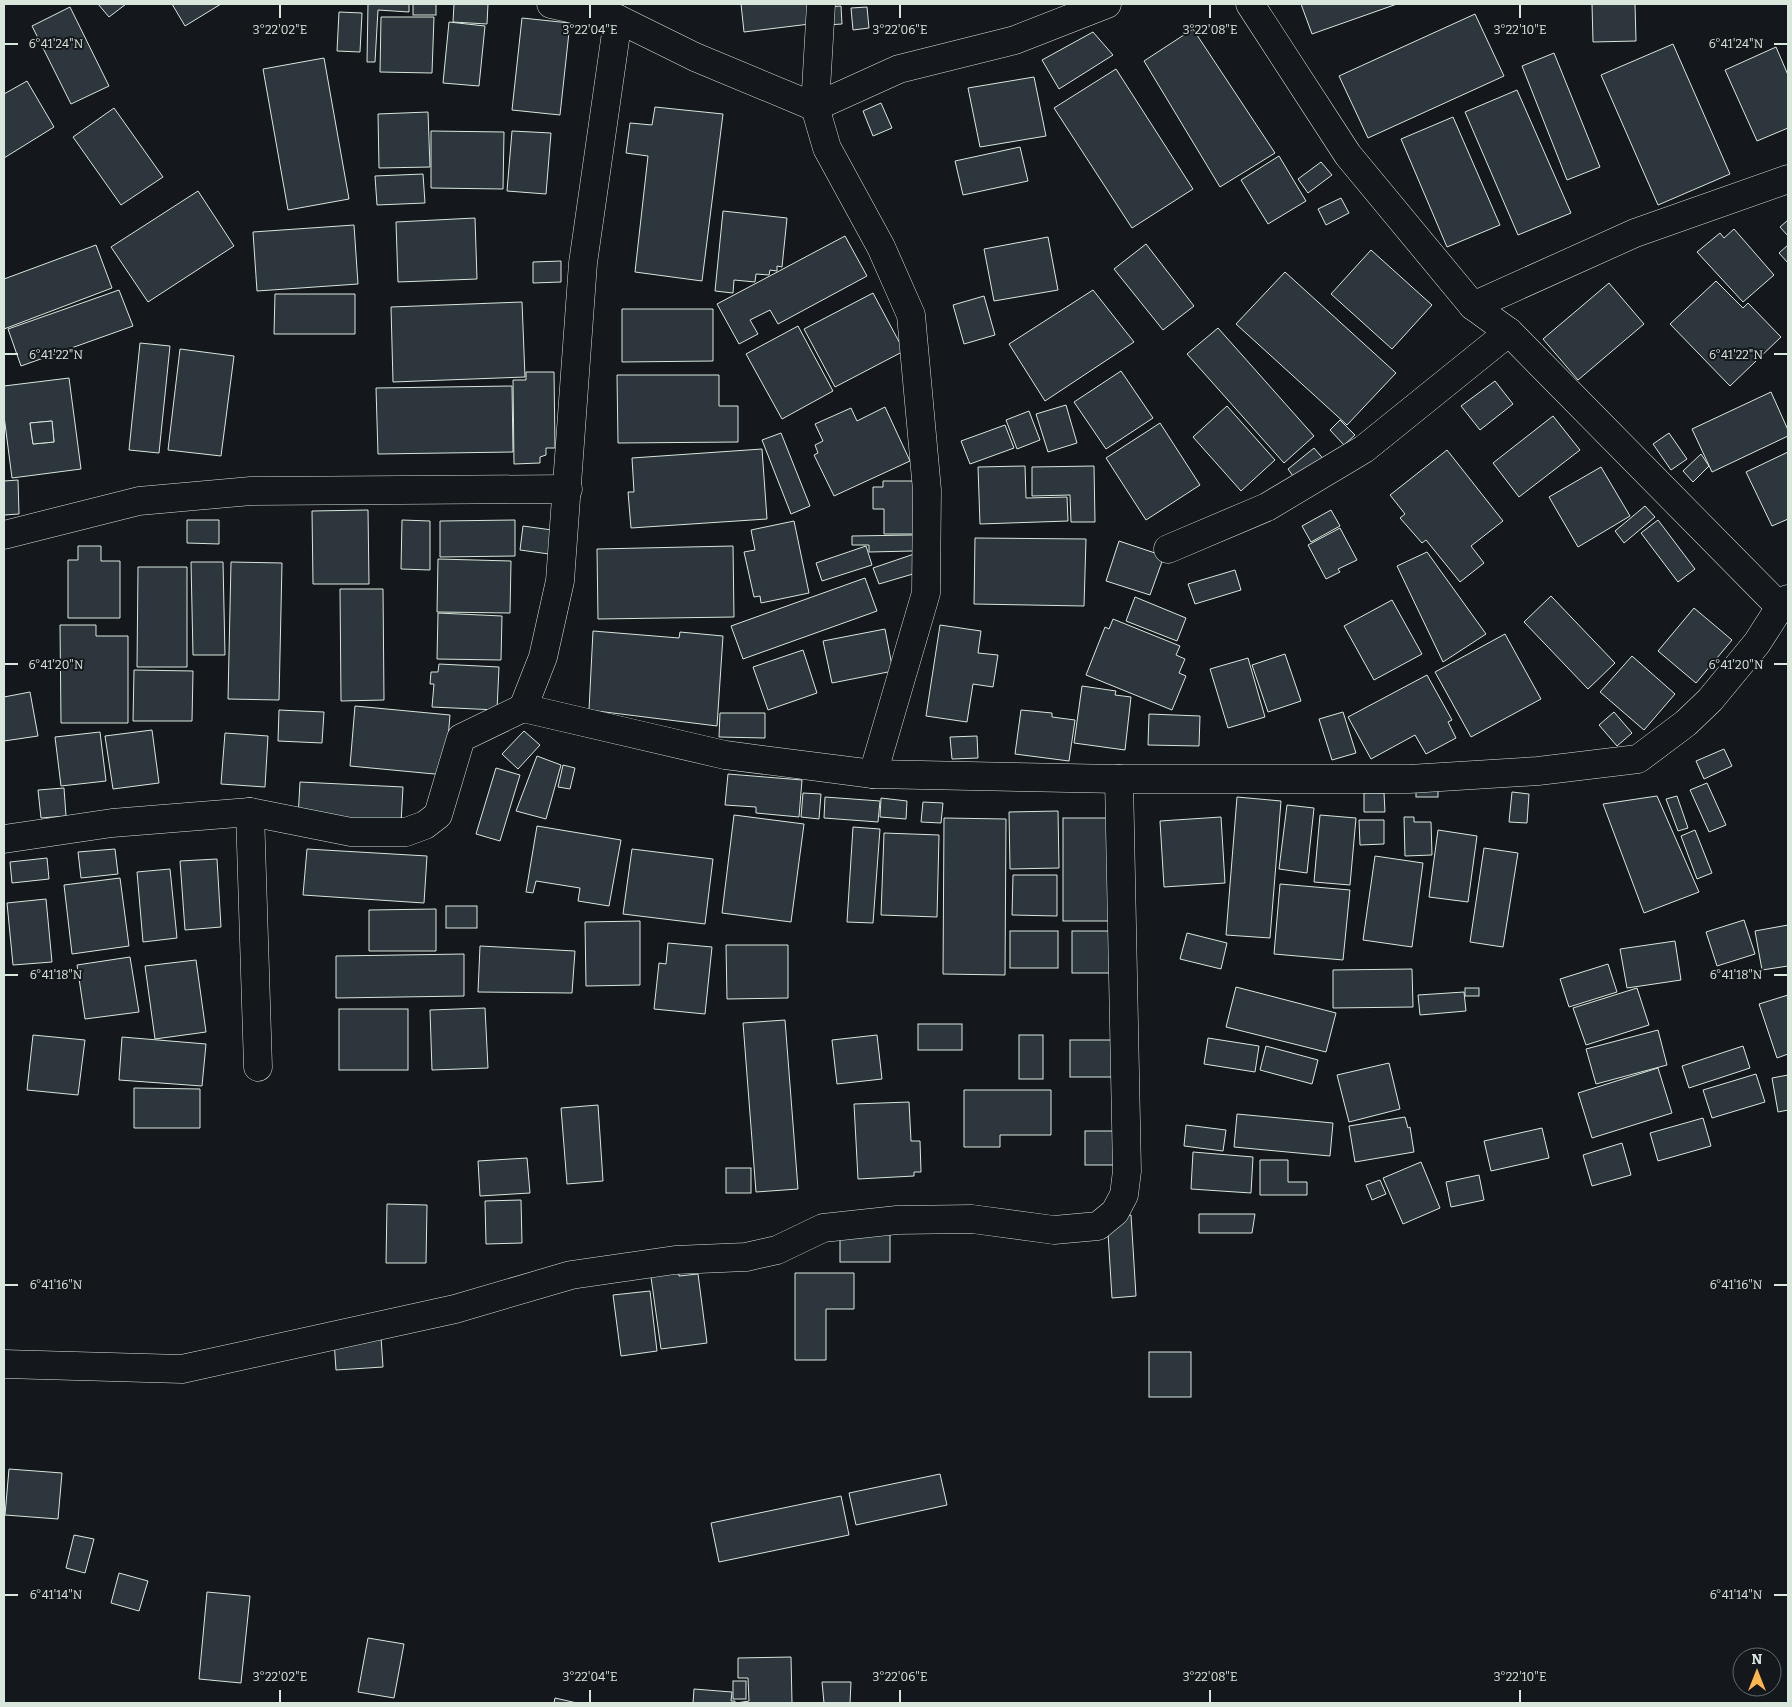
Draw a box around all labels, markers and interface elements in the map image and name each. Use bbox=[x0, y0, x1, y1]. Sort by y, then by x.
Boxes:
text: 3°22'02"E bbox=[253, 23, 307, 37]
text: 3°22'04"E bbox=[563, 23, 617, 37]
text: 3°22'06"E bbox=[873, 23, 927, 37]
text: 3°22'08"E bbox=[1183, 23, 1237, 37]
text: 3°22'10"E bbox=[1494, 23, 1546, 37]
text: 6°41'24"N bbox=[29, 37, 84, 51]
text: 6°41'24"N bbox=[1709, 37, 1764, 51]
text: 6°41'22"N bbox=[29, 348, 83, 362]
text: 6°41'22"N bbox=[1709, 348, 1763, 362]
text: 6°41'20"N bbox=[28, 658, 84, 672]
text: 6°41'20"N bbox=[1708, 658, 1764, 672]
text: 6°41'18"N bbox=[30, 968, 83, 982]
text: 6°41'18"N bbox=[1710, 968, 1763, 982]
text: 6°41'16"N bbox=[30, 1278, 83, 1292]
text: 6°41'16"N bbox=[1710, 1278, 1763, 1292]
text: 6°41'14"N bbox=[30, 1588, 83, 1602]
text: 6°41'14"N bbox=[1710, 1588, 1763, 1602]
north arrow bbox=[1732, 1647, 1782, 1697]
text: N bbox=[1752, 1651, 1763, 1668]
text: 3°22'02"E bbox=[253, 1670, 307, 1684]
text: 3°22'04"E bbox=[563, 1670, 617, 1684]
text: 3°22'06"E bbox=[873, 1670, 927, 1684]
text: 3°22'08"E bbox=[1183, 1670, 1237, 1684]
text: 3°22'10"E bbox=[1494, 1670, 1546, 1684]

